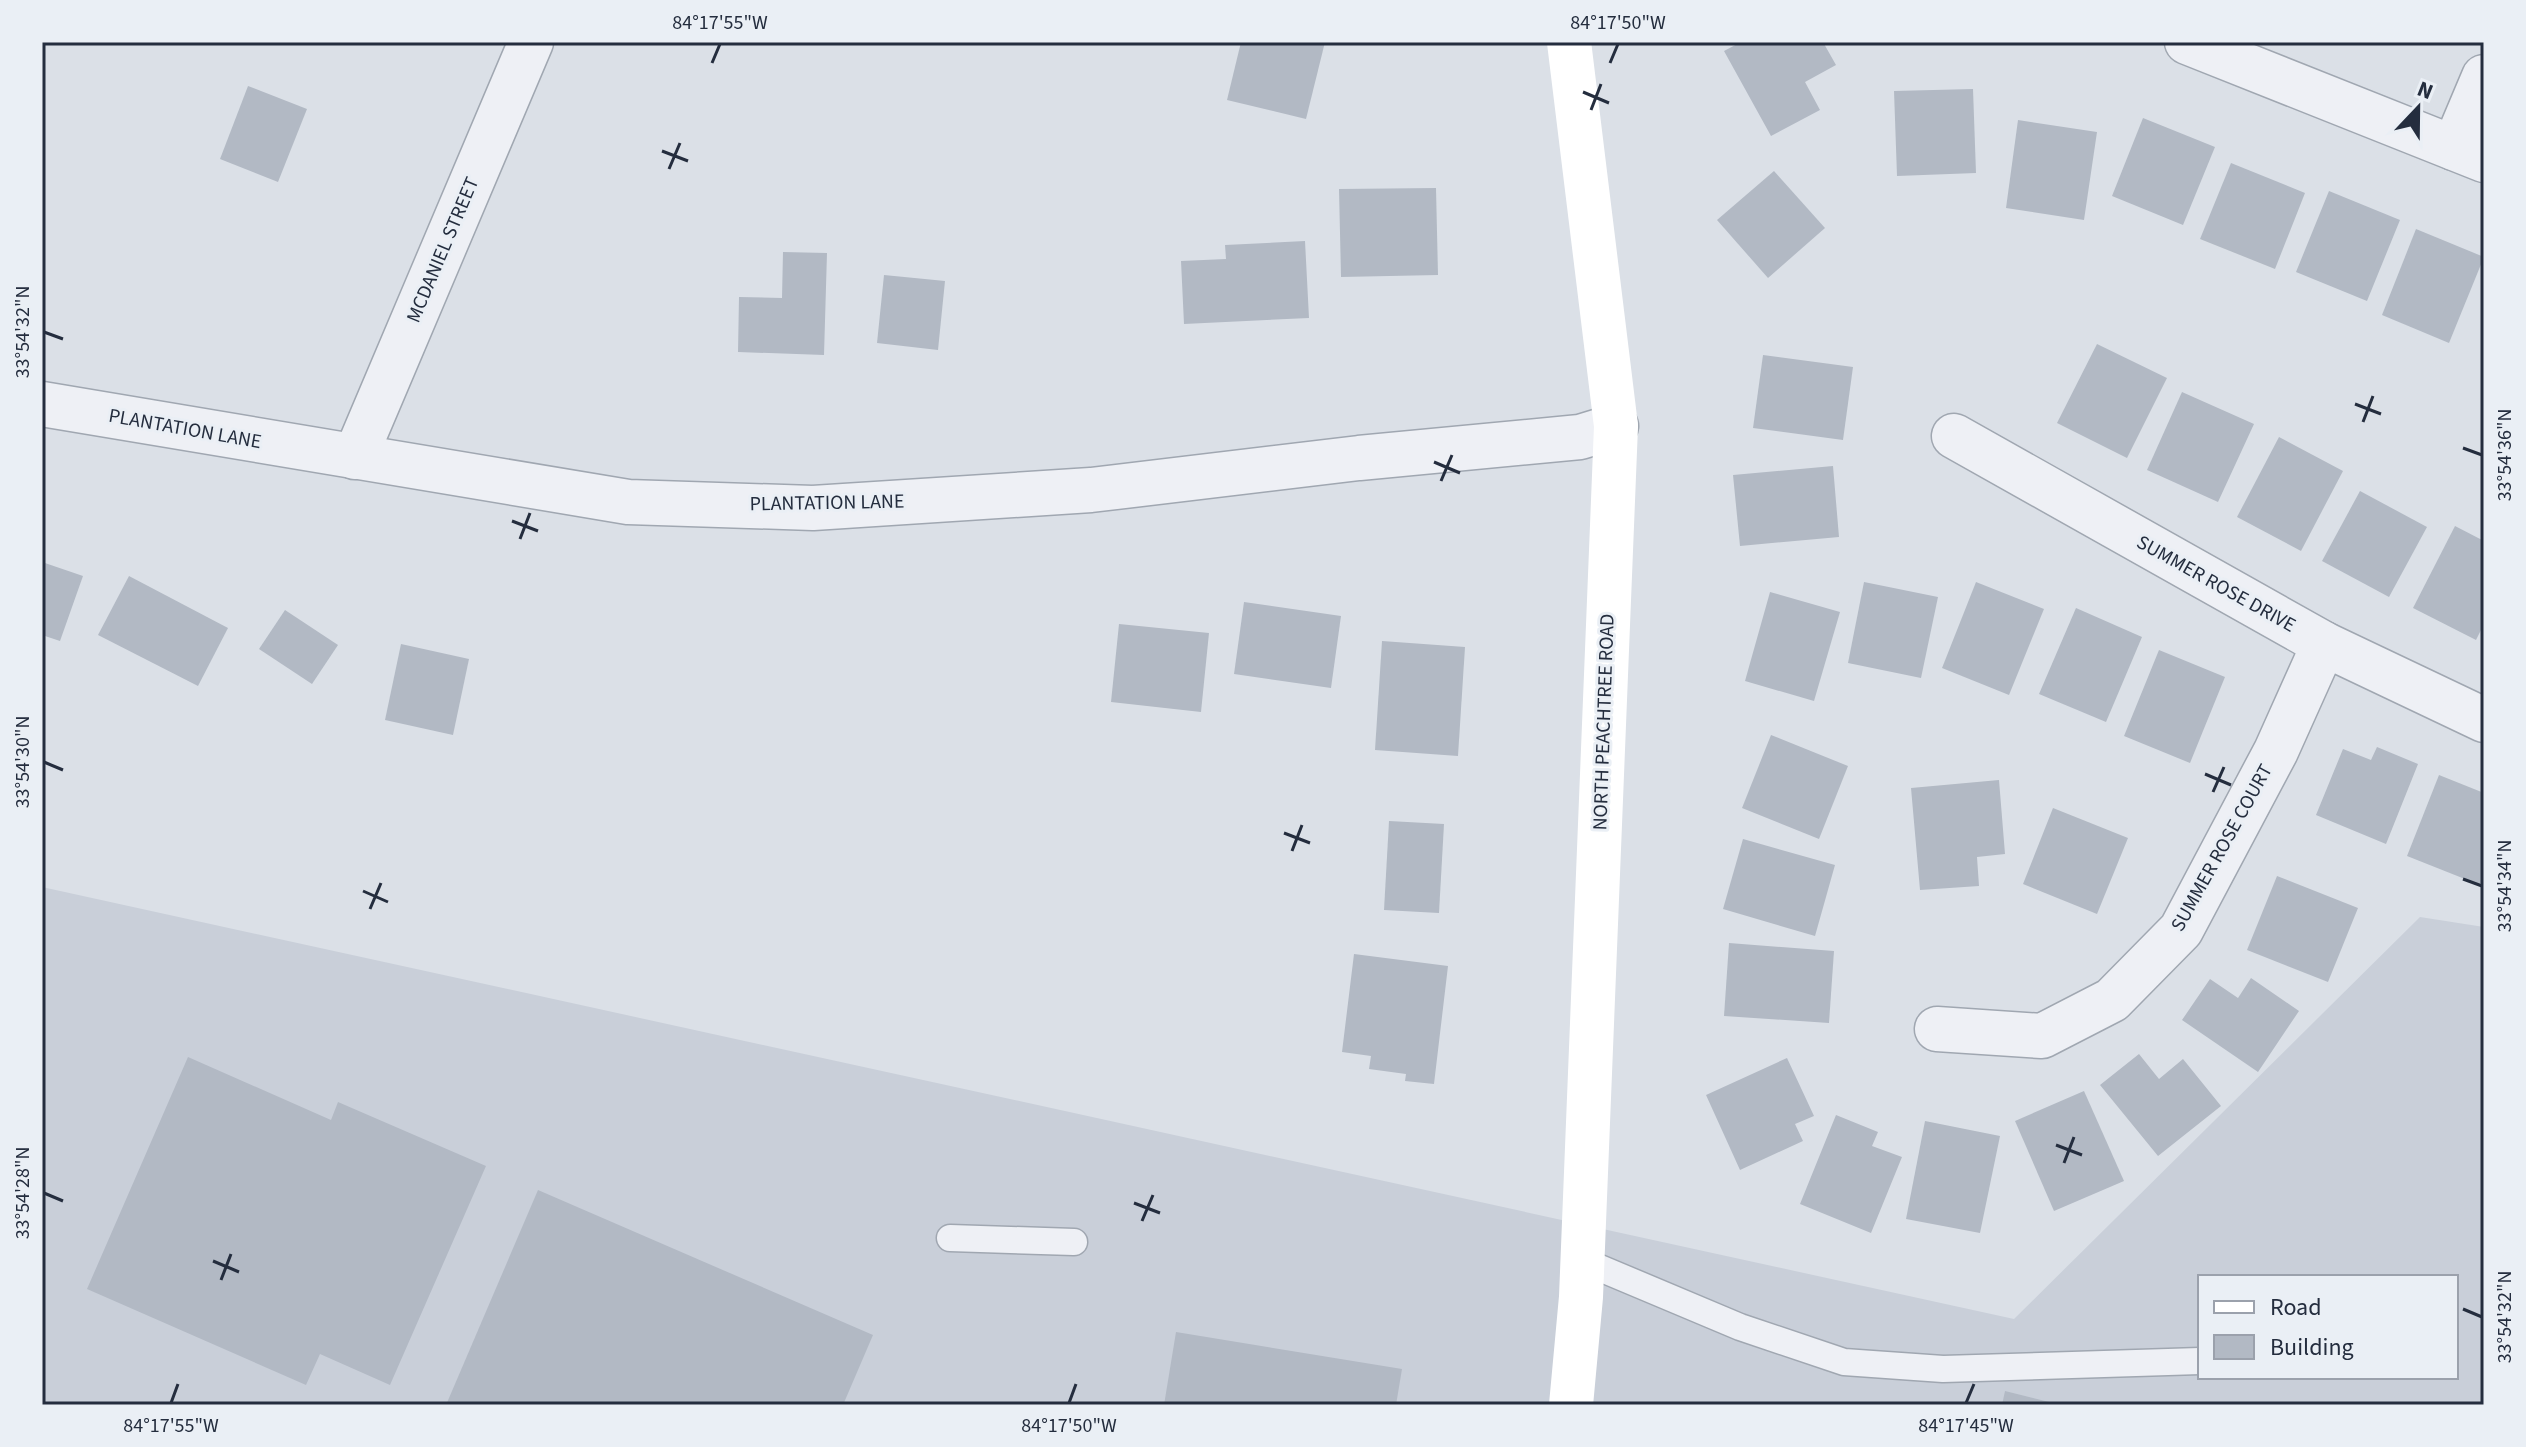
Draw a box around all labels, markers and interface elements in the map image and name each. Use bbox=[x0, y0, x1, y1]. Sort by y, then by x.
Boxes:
text: 84°17'55"W bbox=[672, 9, 768, 37]
text: 84°17'50"W bbox=[1570, 9, 1666, 37]
north arrow bbox=[2378, 68, 2458, 148]
text: N bbox=[2412, 73, 2438, 108]
street label: MCDANIEL STREET bbox=[400, 173, 486, 327]
text: 33°54'32"N bbox=[9, 286, 37, 378]
street label: PLANTATION LANE bbox=[106, 402, 264, 456]
text: 33°54'36"N bbox=[2491, 409, 2519, 501]
street label: PLANTATION LANE bbox=[749, 488, 905, 518]
street label: SUMMER ROSE DRIVE bbox=[2131, 529, 2301, 639]
street label: NORTH PEACHTREE ROAD bbox=[1586, 613, 1622, 831]
text: 33°54'30"N bbox=[9, 716, 37, 808]
street label: SUMMER ROSE COURT bbox=[2164, 759, 2280, 937]
text: 33°54'34"N bbox=[2491, 840, 2519, 932]
text: 33°54'28"N bbox=[9, 1147, 37, 1239]
text: 33°54'32"N bbox=[2491, 1271, 2519, 1363]
legend bbox=[2198, 1275, 2458, 1379]
text: Road bbox=[2270, 1290, 2322, 1325]
text: Building bbox=[2270, 1330, 2354, 1365]
text: 84°17'55"W bbox=[123, 1412, 219, 1440]
text: 84°17'50"W bbox=[1021, 1412, 1117, 1440]
text: 84°17'45"W bbox=[1918, 1412, 2014, 1440]

